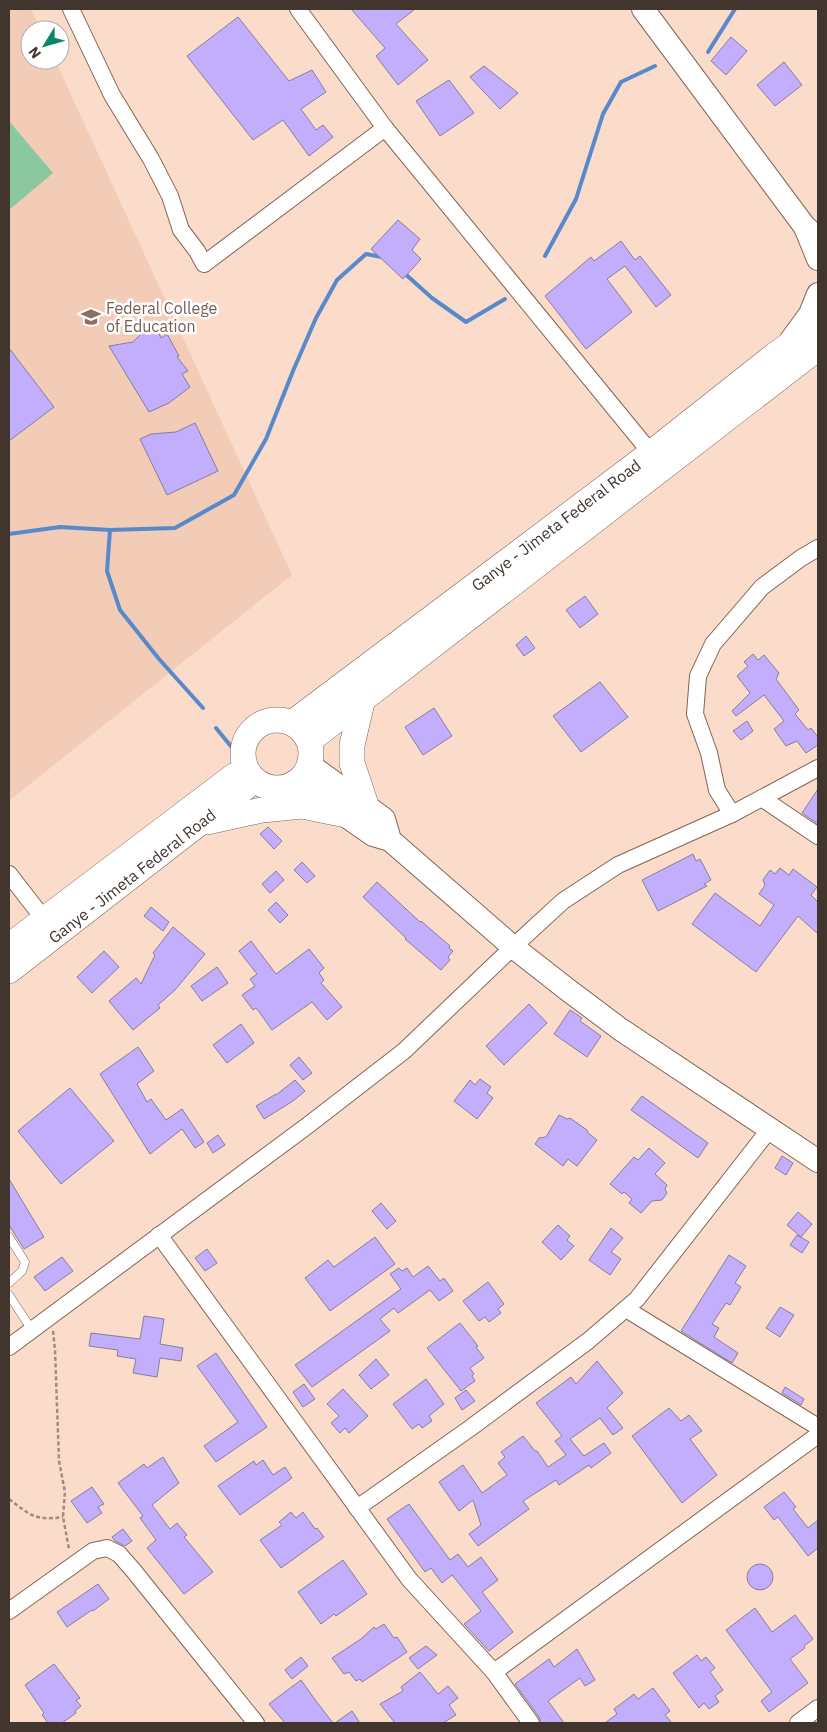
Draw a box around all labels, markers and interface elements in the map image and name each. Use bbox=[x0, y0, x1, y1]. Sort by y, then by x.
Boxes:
north arrow bbox=[20, 20, 70, 70]
text: N bbox=[24, 43, 45, 62]
place label: Federal College of Education bbox=[106, 298, 218, 336]
school or university icon: Federal College of Education bbox=[80, 306, 102, 328]
street label: Ganye - Jimeta Federal Road bbox=[467, 455, 645, 595]
street label: Ganye - Jimeta Federal Road bbox=[44, 804, 220, 948]

